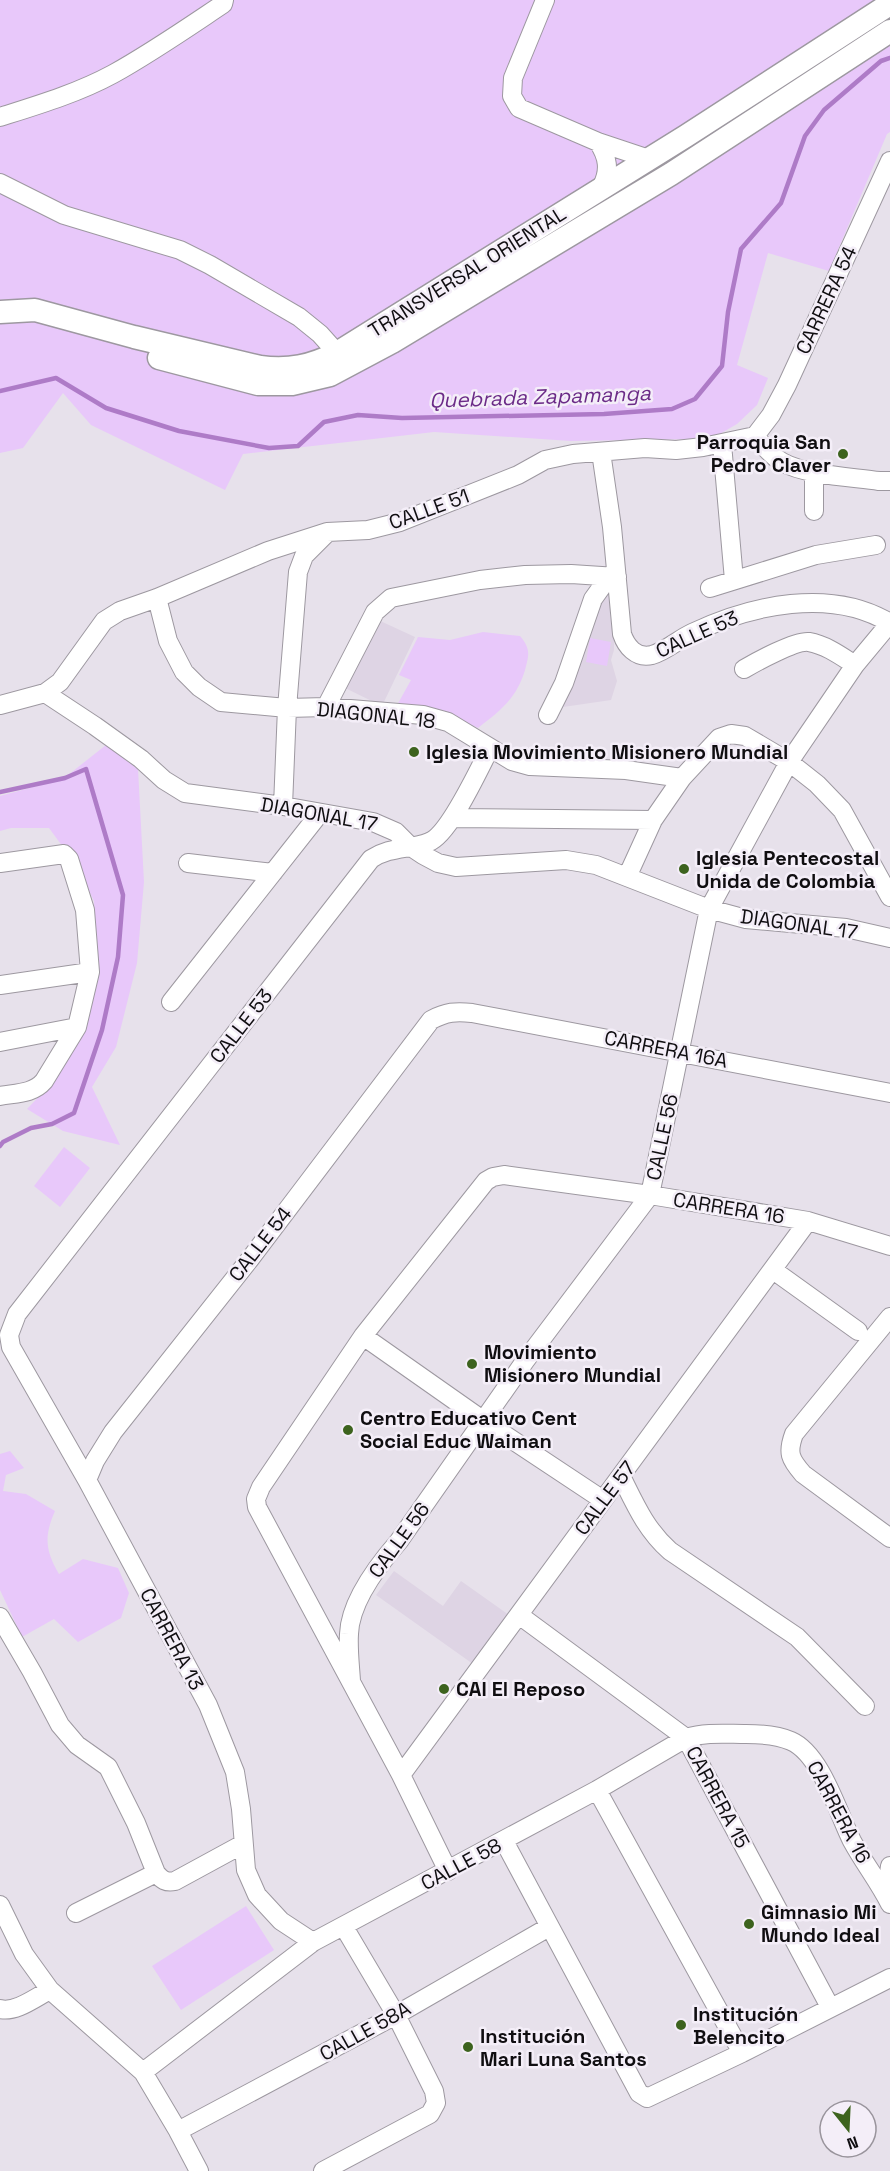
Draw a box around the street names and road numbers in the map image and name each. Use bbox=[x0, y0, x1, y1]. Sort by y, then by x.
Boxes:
street label: TRANSVERSAL ORIENTAL bbox=[363, 201, 571, 343]
street label: CARRERA 54 bbox=[790, 242, 862, 358]
street label: CALLE 51 bbox=[385, 482, 473, 536]
street label: CALLE 53 bbox=[652, 604, 742, 664]
street label: DIAGONAL 18 bbox=[315, 696, 437, 734]
street label: DIAGONAL 17 bbox=[259, 791, 379, 837]
street label: DIAGONAL 17 bbox=[739, 903, 859, 945]
street label: CALLE 53 bbox=[204, 983, 278, 1069]
street label: CARRERA 16A bbox=[602, 1024, 730, 1074]
street label: CALLE 56 bbox=[640, 1091, 684, 1183]
street label: CARRERA 16 bbox=[671, 1186, 787, 1230]
street label: CALLE 54 bbox=[223, 1201, 297, 1287]
street label: CALLE 57 bbox=[569, 1456, 641, 1540]
street label: CALLE 56 bbox=[363, 1497, 435, 1583]
street label: CARRERA 13 bbox=[134, 1583, 210, 1695]
street label: CARRERA 15 bbox=[680, 1741, 756, 1853]
street label: CARRERA 16 bbox=[801, 1756, 877, 1868]
street label: CALLE 58 bbox=[416, 1832, 506, 1896]
street label: CALLE 58A bbox=[315, 1995, 416, 2067]

